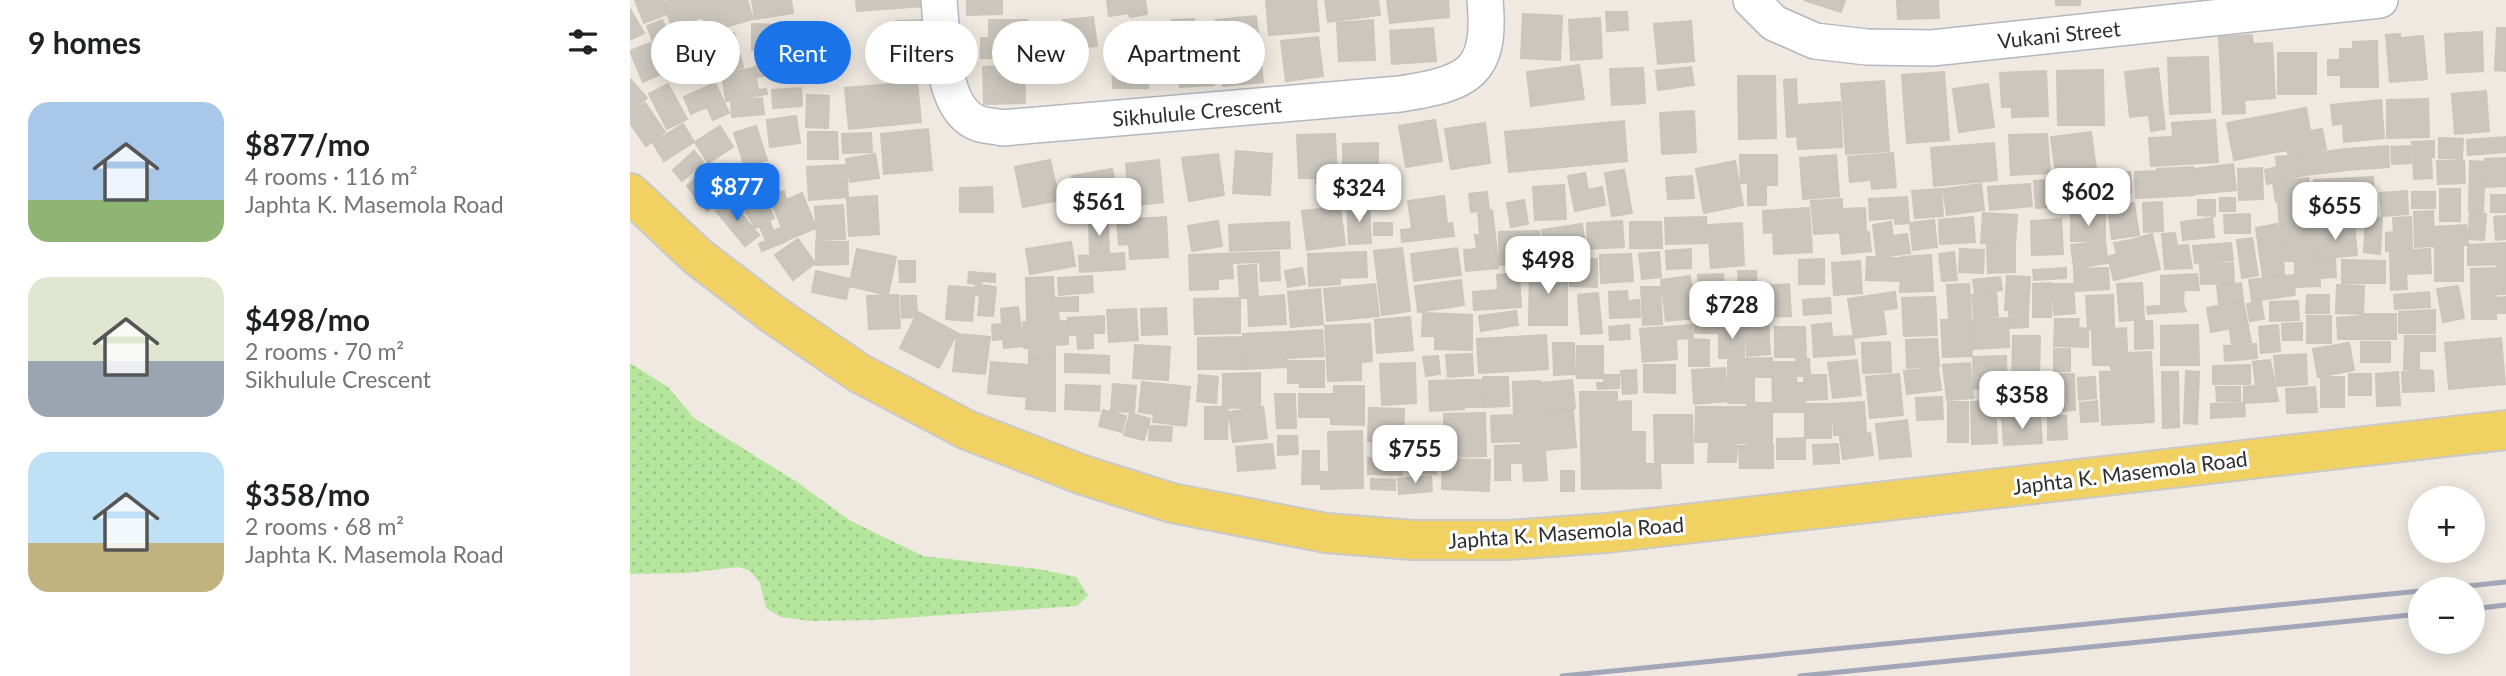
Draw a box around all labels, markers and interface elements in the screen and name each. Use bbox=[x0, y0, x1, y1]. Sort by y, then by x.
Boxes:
street label: Vukani Street bbox=[1996, 15, 2122, 53]
chip: Buy bbox=[651, 21, 740, 84]
chip: Rent bbox=[754, 21, 851, 84]
chip: Filters bbox=[865, 21, 978, 84]
chip: New bbox=[992, 21, 1089, 84]
chip: Apartment bbox=[1103, 21, 1265, 84]
icon: filters bbox=[564, 23, 602, 61]
text: 9 homes bbox=[28, 24, 141, 60]
street label: Sikhulule Crescent bbox=[1111, 91, 1283, 131]
text: $877/mo bbox=[245, 126, 370, 162]
icon: home bbox=[84, 130, 168, 214]
text: 4 rooms · 116 m² bbox=[245, 162, 417, 190]
pin: $877 bbox=[696, 164, 778, 223]
pin: $324 bbox=[1318, 164, 1400, 224]
pin: $602 bbox=[2047, 168, 2129, 228]
text: $877 bbox=[710, 172, 764, 200]
text: $324 bbox=[1332, 173, 1386, 201]
text: $602 bbox=[2061, 177, 2115, 205]
pin: $561 bbox=[1058, 178, 1140, 238]
pin: $655 bbox=[2294, 182, 2376, 242]
text: $561 bbox=[1072, 187, 1126, 215]
text: Japhta K. Masemola Road bbox=[245, 190, 504, 218]
text: $655 bbox=[2308, 191, 2362, 219]
pin: $498 bbox=[1507, 236, 1589, 296]
text: $498 bbox=[1521, 245, 1575, 273]
pin: $728 bbox=[1691, 282, 1773, 341]
text: $728 bbox=[1705, 290, 1759, 318]
text: $498/mo bbox=[245, 301, 370, 337]
icon: home bbox=[84, 305, 168, 389]
text: 2 rooms · 70 m² bbox=[245, 337, 404, 365]
text: Sikhulule Crescent bbox=[245, 365, 431, 393]
pin: $358 bbox=[1981, 372, 2063, 431]
text: $358 bbox=[1995, 380, 2049, 408]
pin: $755 bbox=[1374, 426, 1456, 485]
text: $755 bbox=[1388, 434, 1442, 462]
street label: Japhta K. Masemola Road bbox=[2011, 445, 2249, 499]
text: $358/mo bbox=[245, 476, 370, 512]
icon: home bbox=[84, 480, 168, 564]
map controls bbox=[2408, 486, 2485, 654]
button: + bbox=[2408, 486, 2485, 563]
street label: Japhta K. Masemola Road bbox=[1447, 511, 1685, 553]
text: 2 rooms · 68 m² bbox=[245, 512, 404, 540]
text: Japhta K. Masemola Road bbox=[245, 540, 504, 568]
button: − bbox=[2408, 577, 2485, 654]

